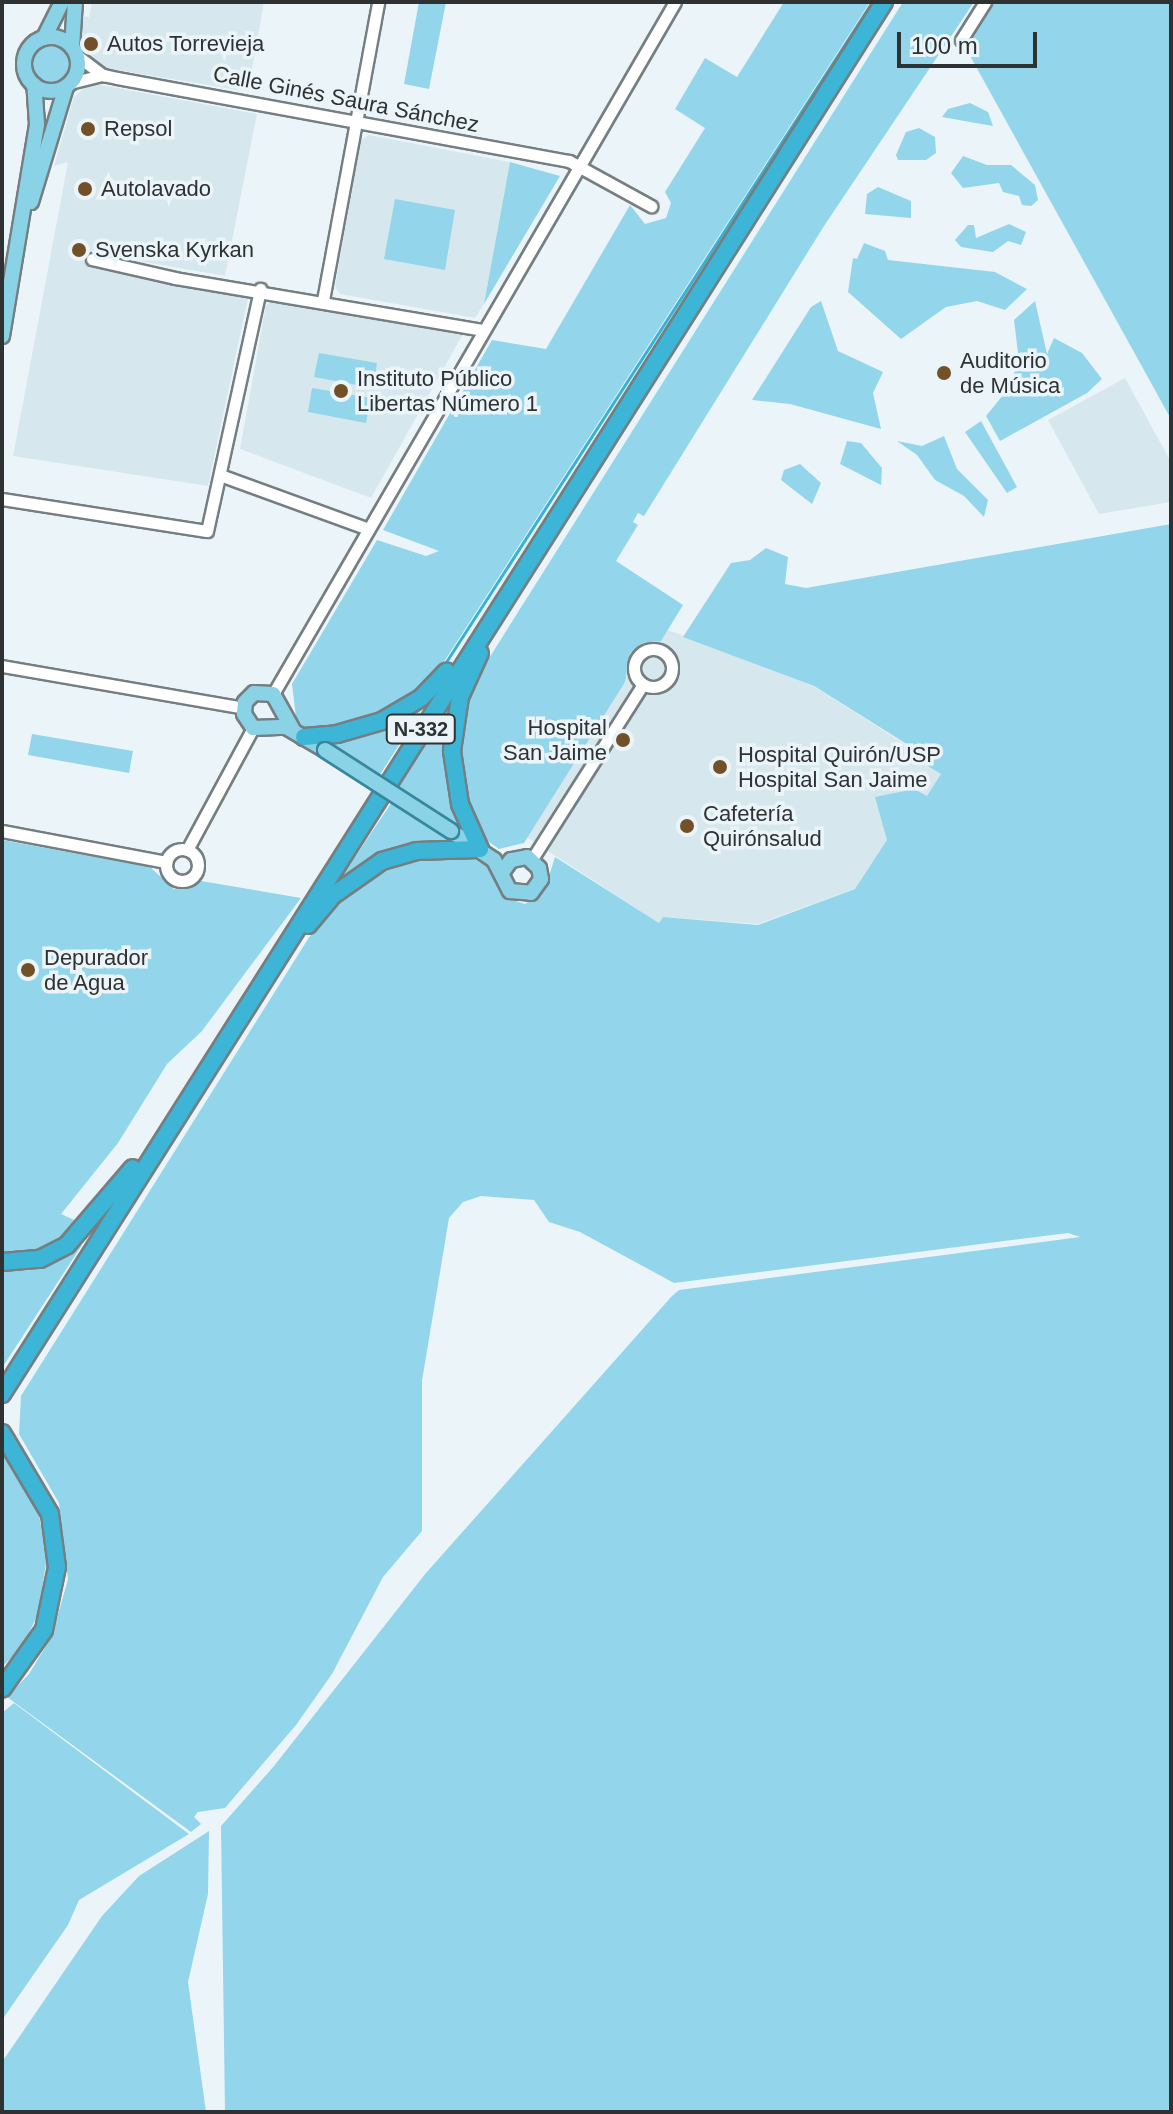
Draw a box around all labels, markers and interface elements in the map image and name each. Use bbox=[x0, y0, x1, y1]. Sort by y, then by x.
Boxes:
scale bar bbox=[901, 16, 1041, 66]
place label: Autos Torrevieja bbox=[107, 31, 265, 57]
text: 100 m bbox=[911, 32, 978, 59]
marker: Autos Torrevieja bbox=[82, 35, 100, 53]
street label: Calle Ginés Saura Sánchez bbox=[211, 60, 481, 138]
place label: Repsol bbox=[104, 116, 172, 142]
marker: Repsol bbox=[79, 120, 97, 138]
place label: Autolavado bbox=[101, 176, 211, 202]
marker: Autolavado bbox=[76, 180, 94, 198]
place label: Svenska Kyrkan bbox=[95, 237, 254, 263]
marker: Svenska Kyrkan bbox=[70, 241, 88, 259]
place label: Auditorio de Música bbox=[960, 347, 1060, 398]
marker: Auditorio de Música bbox=[935, 364, 953, 382]
place label: Instituto Público Libertas Número 1 bbox=[357, 365, 538, 416]
marker: Instituto Público Libertas Número 1 bbox=[332, 382, 350, 400]
road number: N-332 bbox=[385, 713, 457, 745]
place label: Hospital San Jaime bbox=[503, 714, 607, 766]
marker: Hospital San Jaime bbox=[614, 731, 632, 749]
place label: Hospital Quirón/USP Hospital San Jaime bbox=[738, 741, 941, 792]
marker: Hospital Quirón/USP Hospital San Jaime bbox=[709, 756, 731, 778]
place label: Cafetería Quirónsalud bbox=[703, 800, 822, 852]
marker: Cafetería Quirónsalud bbox=[678, 817, 696, 835]
place label: Depurador de Agua bbox=[44, 944, 148, 996]
marker: Depurador de Agua bbox=[19, 961, 37, 979]

